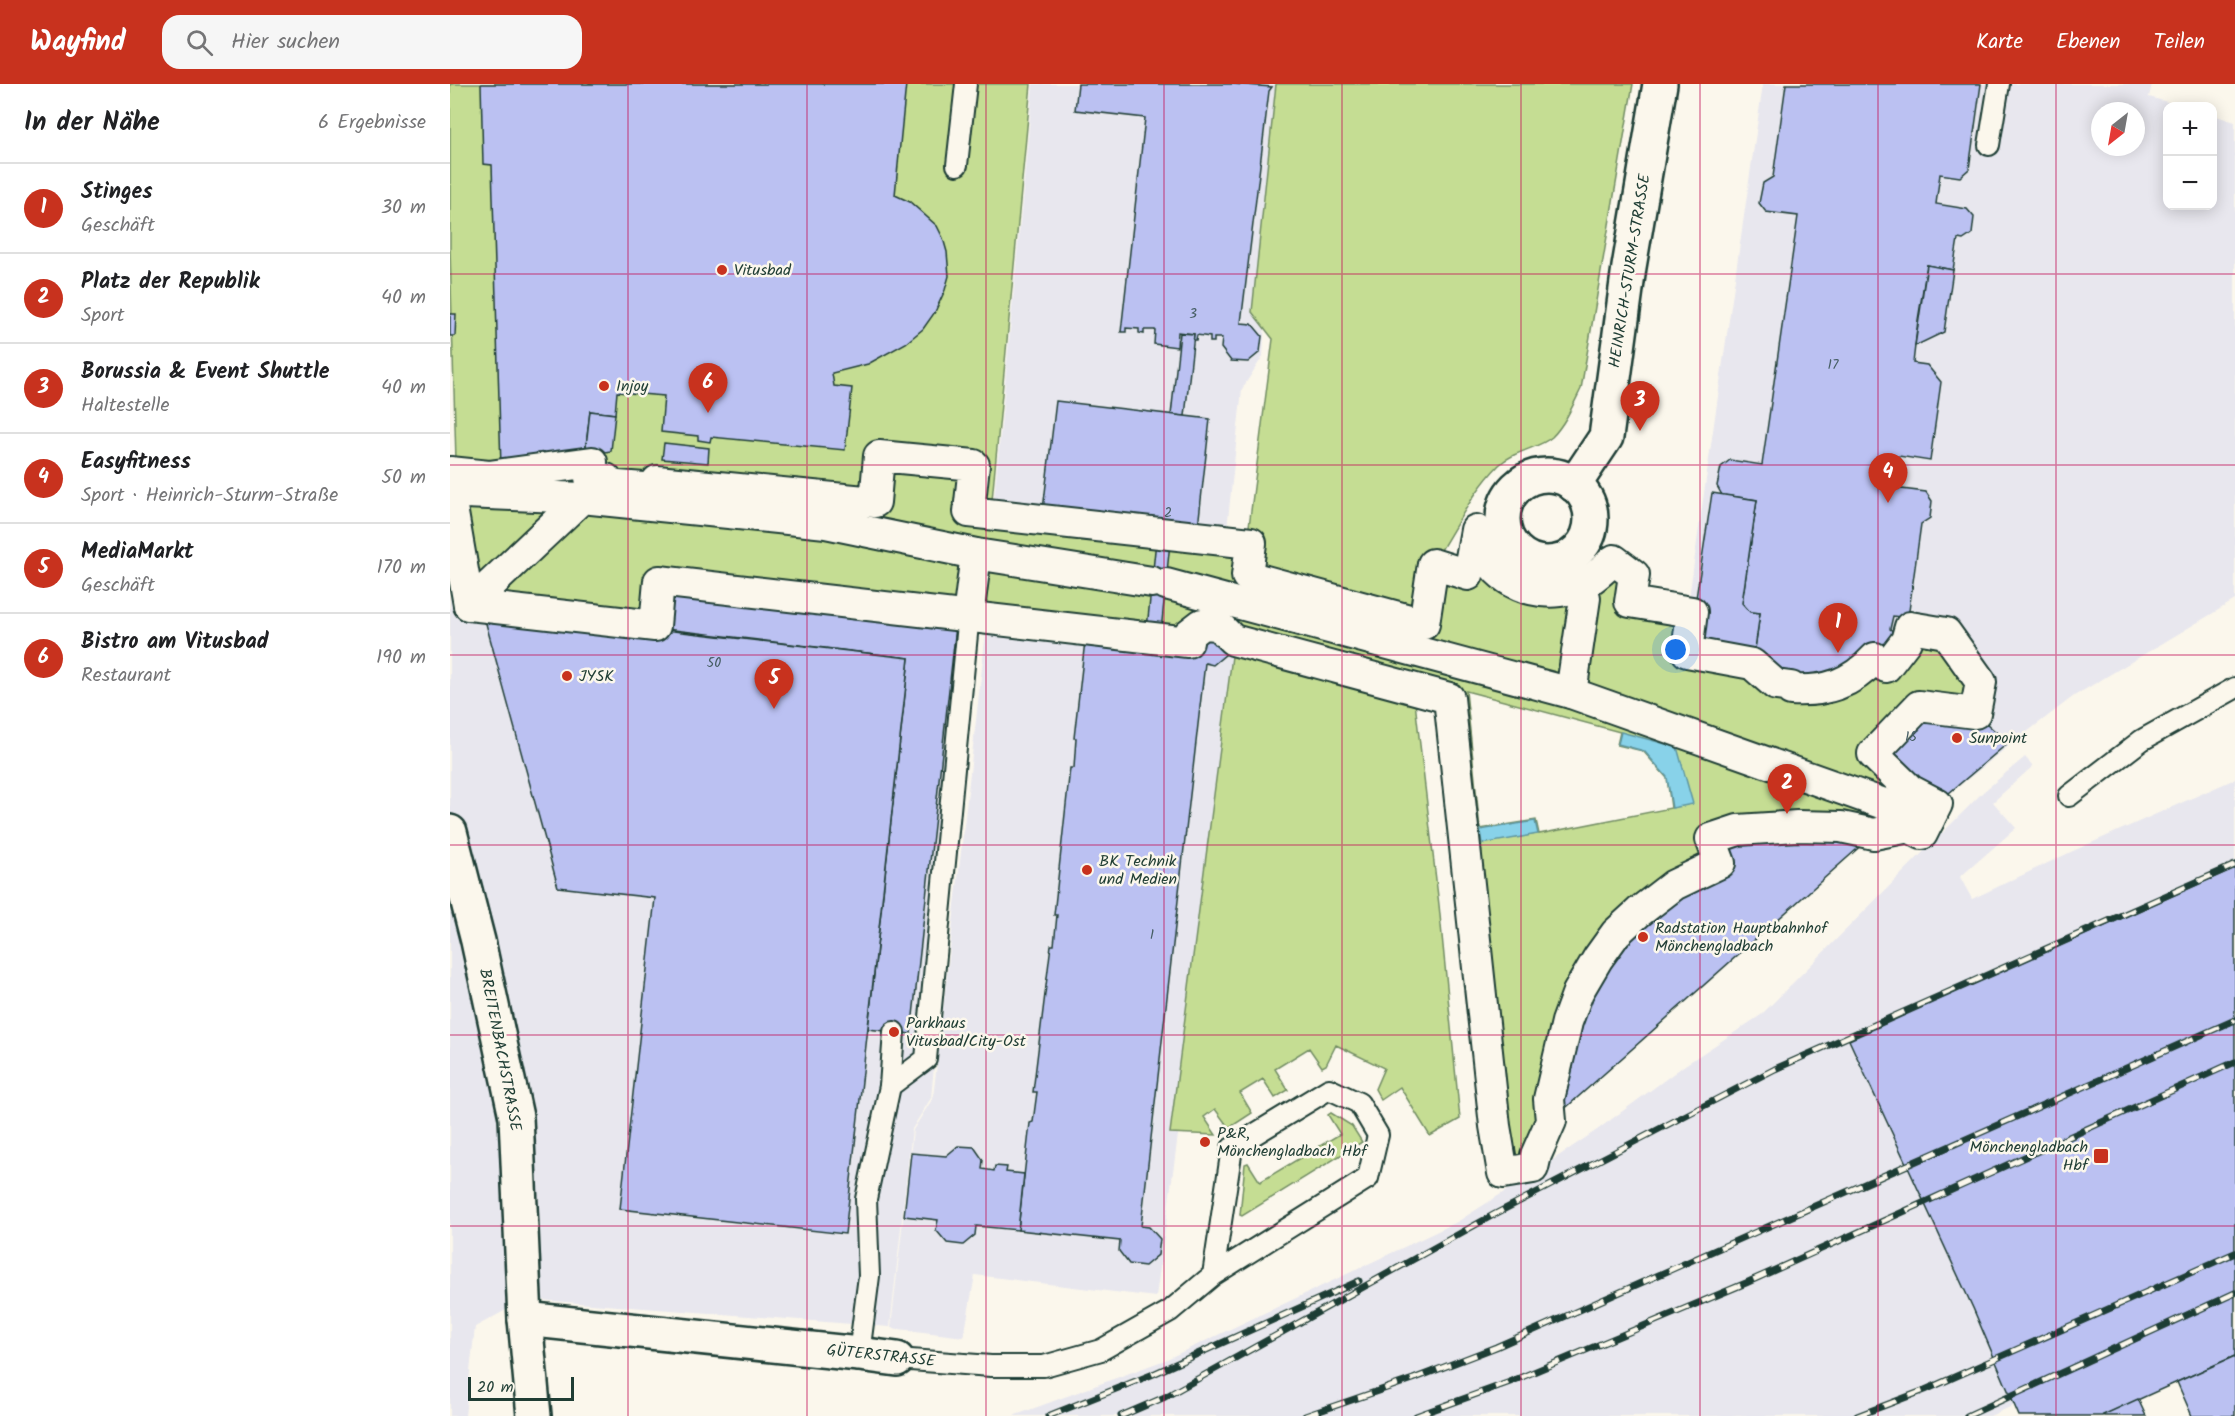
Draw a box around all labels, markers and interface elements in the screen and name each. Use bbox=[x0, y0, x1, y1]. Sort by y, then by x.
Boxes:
search box bbox=[162, 15, 582, 69]
text: Wayfind bbox=[30, 20, 126, 65]
text: Hier suchen bbox=[231, 25, 340, 60]
icon: search bbox=[183, 26, 216, 59]
text: Karte bbox=[1976, 26, 2023, 59]
text: Ebenen bbox=[2056, 26, 2121, 59]
text: Teilen bbox=[2154, 26, 2205, 59]
text: In der Nähe bbox=[24, 102, 160, 144]
north arrow bbox=[2091, 102, 2145, 156]
map controls bbox=[2163, 102, 2217, 210]
button: + bbox=[2163, 102, 2217, 156]
text: 6 Ergebnisse bbox=[318, 107, 426, 139]
button: − bbox=[2163, 156, 2217, 210]
street label: HEINRICH-STURM-STRASSE bbox=[1602, 172, 1658, 370]
text: Stinges bbox=[81, 175, 153, 210]
text: 1 bbox=[40, 192, 47, 224]
text: 30 m bbox=[381, 192, 426, 224]
text: Geschäft bbox=[81, 210, 155, 242]
place label: Vitusbad bbox=[734, 258, 792, 283]
marker: Vitusbad bbox=[715, 263, 729, 277]
text: Platz der Republik bbox=[81, 265, 260, 300]
text: 2 bbox=[38, 282, 49, 314]
text: 40 m bbox=[381, 282, 426, 314]
text: Sport bbox=[81, 300, 125, 332]
house number: 3 bbox=[1189, 303, 1197, 325]
house number: 17 bbox=[1828, 354, 1839, 376]
text: Borussia & Event Shuttle bbox=[81, 355, 330, 390]
pin: 6 bbox=[688, 364, 728, 413]
text: 3 bbox=[38, 372, 49, 404]
text: 40 m bbox=[381, 372, 426, 404]
place label: Injoy bbox=[616, 374, 649, 399]
marker: Injoy bbox=[597, 379, 611, 393]
pin: 3 bbox=[1620, 382, 1660, 431]
text: Haltestelle bbox=[81, 390, 169, 422]
text: Easyfitness bbox=[81, 445, 191, 480]
pin: 4 bbox=[1868, 454, 1908, 503]
text: 4 bbox=[38, 462, 49, 494]
text: 50 m bbox=[381, 462, 426, 494]
text: Sport · Heinrich-Sturm-Straße bbox=[81, 480, 338, 512]
house number: 2 bbox=[1164, 502, 1172, 524]
text: MediaMarkt bbox=[81, 535, 194, 570]
text: 5 bbox=[38, 552, 49, 584]
text: 170 m bbox=[377, 552, 426, 584]
text: Geschäft bbox=[81, 570, 155, 602]
pin: 1 bbox=[1818, 604, 1858, 653]
text: Bistro am Vitusbad bbox=[81, 625, 269, 660]
your location bbox=[1661, 635, 1690, 664]
text: 6 bbox=[38, 642, 49, 674]
text: 190 m bbox=[376, 642, 426, 674]
house number: 50 bbox=[707, 652, 721, 674]
text: Restaurant bbox=[81, 660, 171, 692]
pin: 5 bbox=[754, 660, 794, 709]
place label: JYSK bbox=[579, 664, 614, 689]
marker: JYSK bbox=[560, 669, 574, 683]
house number: 15 bbox=[1905, 726, 1918, 748]
place label: Sunpoint bbox=[1969, 726, 2028, 751]
marker: Sunpoint bbox=[1950, 731, 1964, 745]
pin: 2 bbox=[1768, 764, 1806, 814]
place label: BK Technik und Medien bbox=[1099, 849, 1177, 892]
marker: BK Technik und Medien bbox=[1080, 863, 1094, 877]
place label: Radstation Hauptbahnhof Mönchengladbach bbox=[1655, 916, 1829, 959]
house number: 1 bbox=[1150, 924, 1154, 946]
marker: Radstation Hauptbahnhof Mönchengladbach bbox=[1636, 930, 1650, 944]
street label: BREITENBACHSTRASSE bbox=[472, 966, 528, 1134]
place label: Parkhaus Vitusbad/City-Ost bbox=[906, 1011, 1027, 1054]
marker: Parkhaus Vitusbad/City-Ost bbox=[887, 1025, 901, 1039]
place label: P&R, Mönchengladbach Hbf bbox=[1217, 1121, 1369, 1164]
marker: P&R, Mönchengladbach Hbf bbox=[1198, 1135, 1212, 1149]
place label: Mönchengladbach Hbf bbox=[1970, 1135, 2090, 1178]
marker: Mönchengladbach Hbf bbox=[2092, 1147, 2110, 1165]
street label: GÜTERSTRASSE bbox=[825, 1338, 937, 1374]
scale bar bbox=[468, 1374, 574, 1402]
text: 20 m bbox=[477, 1375, 513, 1400]

